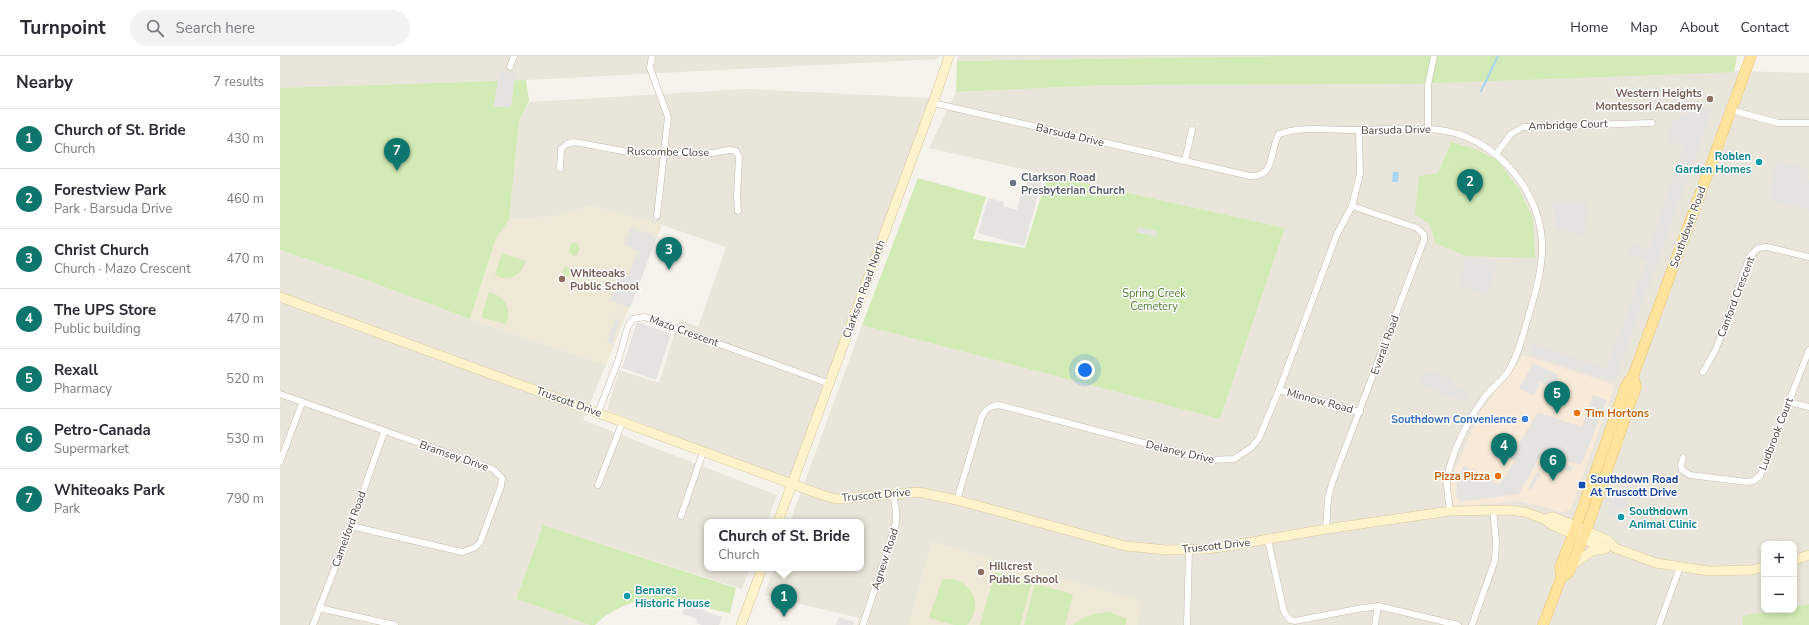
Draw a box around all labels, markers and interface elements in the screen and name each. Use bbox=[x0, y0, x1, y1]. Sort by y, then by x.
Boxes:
search box bbox=[130, 10, 410, 46]
text: Turnpoint bbox=[20, 15, 106, 41]
icon: search bbox=[144, 17, 166, 39]
text: Search here bbox=[176, 18, 255, 38]
text: Home bbox=[1570, 18, 1608, 37]
text: Map bbox=[1630, 18, 1658, 37]
text: About bbox=[1680, 18, 1719, 37]
text: Contact bbox=[1741, 18, 1789, 37]
text: Nearby bbox=[16, 71, 73, 94]
text: 7 results bbox=[213, 73, 264, 91]
place label: Western Heights Montessori Academy bbox=[1595, 86, 1702, 114]
marker: Western Heights Montessori Academy bbox=[1705, 94, 1715, 104]
street label: Ambridge Court bbox=[1528, 116, 1608, 134]
text: Church of St. Bride bbox=[54, 120, 186, 140]
street label: Barsuda Drive bbox=[1034, 120, 1106, 150]
street label: Barsuda Drive bbox=[1361, 122, 1431, 138]
text: 1 bbox=[25, 130, 33, 148]
text: 430 m bbox=[226, 130, 264, 148]
pin: 7 bbox=[384, 138, 410, 171]
text: Church bbox=[54, 140, 95, 158]
street label: Ruscombe Close bbox=[627, 144, 709, 160]
place label: Roblen Garden Homes bbox=[1675, 149, 1751, 177]
marker: Roblen Garden Homes bbox=[1754, 157, 1764, 167]
pin: 2 bbox=[1457, 169, 1483, 202]
place label: Clarkson Road Presbyterian Church bbox=[1021, 170, 1125, 198]
marker: Clarkson Road Presbyterian Church bbox=[1008, 178, 1018, 188]
text: Forestview Park bbox=[54, 180, 166, 200]
street label: Southdown Road bbox=[1666, 184, 1710, 270]
text: 2 bbox=[25, 190, 33, 208]
text: 460 m bbox=[226, 190, 264, 208]
text: Park · Barsuda Drive bbox=[54, 200, 172, 218]
pin: 3 bbox=[656, 237, 682, 270]
street label: Clarkson Road North bbox=[839, 238, 889, 340]
text: Christ Church bbox=[54, 240, 149, 260]
text: 3 bbox=[25, 250, 33, 268]
text: 470 m bbox=[226, 250, 264, 268]
street label: Canford Crescent bbox=[1714, 254, 1758, 340]
text: Church · Mazo Crescent bbox=[54, 260, 191, 278]
place label: Whiteoaks Public School bbox=[570, 266, 640, 294]
marker: Whiteoaks Public School bbox=[557, 274, 567, 284]
park label: Spring Creek Cemetery bbox=[1122, 286, 1186, 314]
text: The UPS Store bbox=[54, 300, 156, 320]
text: 4 bbox=[25, 310, 33, 328]
text: 470 m bbox=[226, 310, 264, 328]
street label: Mazo Crescent bbox=[647, 312, 721, 350]
street label: Everall Road bbox=[1367, 313, 1403, 377]
text: Public building bbox=[54, 320, 141, 338]
text: Rexall bbox=[54, 360, 98, 380]
your location bbox=[1075, 360, 1095, 380]
text: 5 bbox=[25, 370, 33, 388]
text: 520 m bbox=[226, 370, 264, 388]
text: Pharmacy bbox=[54, 380, 112, 398]
pin: 5 bbox=[1544, 381, 1570, 414]
street label: Truscott Drive bbox=[534, 383, 604, 421]
street label: Minnow Road bbox=[1285, 385, 1355, 417]
street label: Ludbrook Court bbox=[1755, 395, 1797, 472]
place label: Tim Hortons bbox=[1585, 406, 1649, 421]
marker: Tim Hortons bbox=[1572, 408, 1582, 418]
place label: Southdown Convenience bbox=[1391, 412, 1517, 427]
marker: Southdown Convenience bbox=[1520, 414, 1530, 424]
text: Petro-Canada bbox=[54, 420, 151, 440]
text: 6 bbox=[25, 430, 33, 448]
text: 530 m bbox=[226, 430, 264, 448]
pin: 4 bbox=[1491, 433, 1517, 466]
street label: Bramsey Drive bbox=[417, 437, 491, 475]
street label: Delaney Drive bbox=[1144, 437, 1216, 467]
text: Supermarket bbox=[54, 440, 129, 458]
pin: 6 bbox=[1540, 448, 1566, 481]
place label: Pizza Pizza bbox=[1434, 469, 1490, 484]
marker: Pizza Pizza bbox=[1493, 471, 1503, 481]
place label: Southdown Road At Truscott Drive bbox=[1590, 472, 1678, 500]
text: Whiteoaks Park bbox=[54, 480, 165, 500]
marker: Southdown Road At Truscott Drive bbox=[1577, 480, 1587, 490]
street label: Truscott Drive bbox=[841, 485, 911, 505]
street label: Camelford Road bbox=[328, 489, 370, 569]
text: 7 bbox=[25, 490, 33, 508]
text: 790 m bbox=[226, 490, 264, 508]
text: Park bbox=[54, 500, 80, 518]
place label: Southdown Animal Clinic bbox=[1629, 504, 1698, 532]
marker: Southdown Animal Clinic bbox=[1616, 512, 1626, 522]
popup bbox=[704, 519, 864, 571]
text: Church of St. Bride bbox=[718, 526, 850, 546]
street label: Agnew Road bbox=[868, 526, 902, 592]
street label: Truscott Drive bbox=[1181, 535, 1251, 557]
map controls bbox=[1761, 541, 1797, 613]
button: + bbox=[1761, 541, 1797, 577]
text: Church bbox=[718, 546, 760, 564]
place label: Hillcrest Public School bbox=[989, 559, 1059, 587]
marker: Hillcrest Public School bbox=[976, 567, 986, 577]
button: − bbox=[1761, 577, 1797, 613]
place label: Benares Historic House bbox=[635, 583, 710, 611]
pin: 1 bbox=[771, 584, 797, 617]
marker: Benares Historic House bbox=[622, 591, 632, 601]

